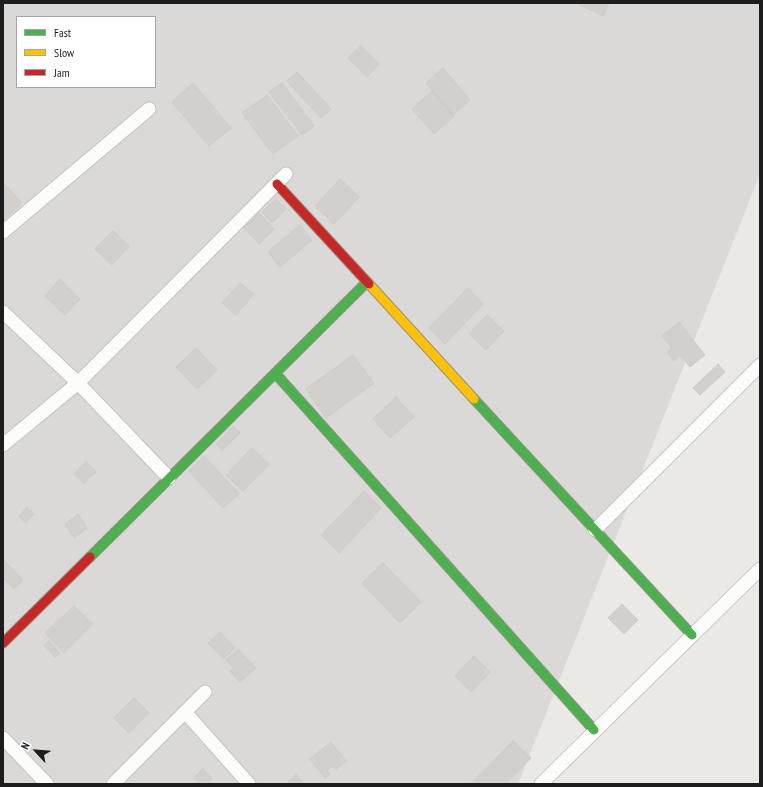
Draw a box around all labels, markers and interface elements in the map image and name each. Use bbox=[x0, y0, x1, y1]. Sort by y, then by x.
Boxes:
legend bbox=[16, 16, 156, 88]
text: Fast bbox=[54, 25, 71, 40]
text: Slow bbox=[54, 45, 74, 60]
text: Jam bbox=[54, 65, 70, 80]
north arrow bbox=[16, 731, 56, 771]
text: N bbox=[18, 740, 33, 751]

